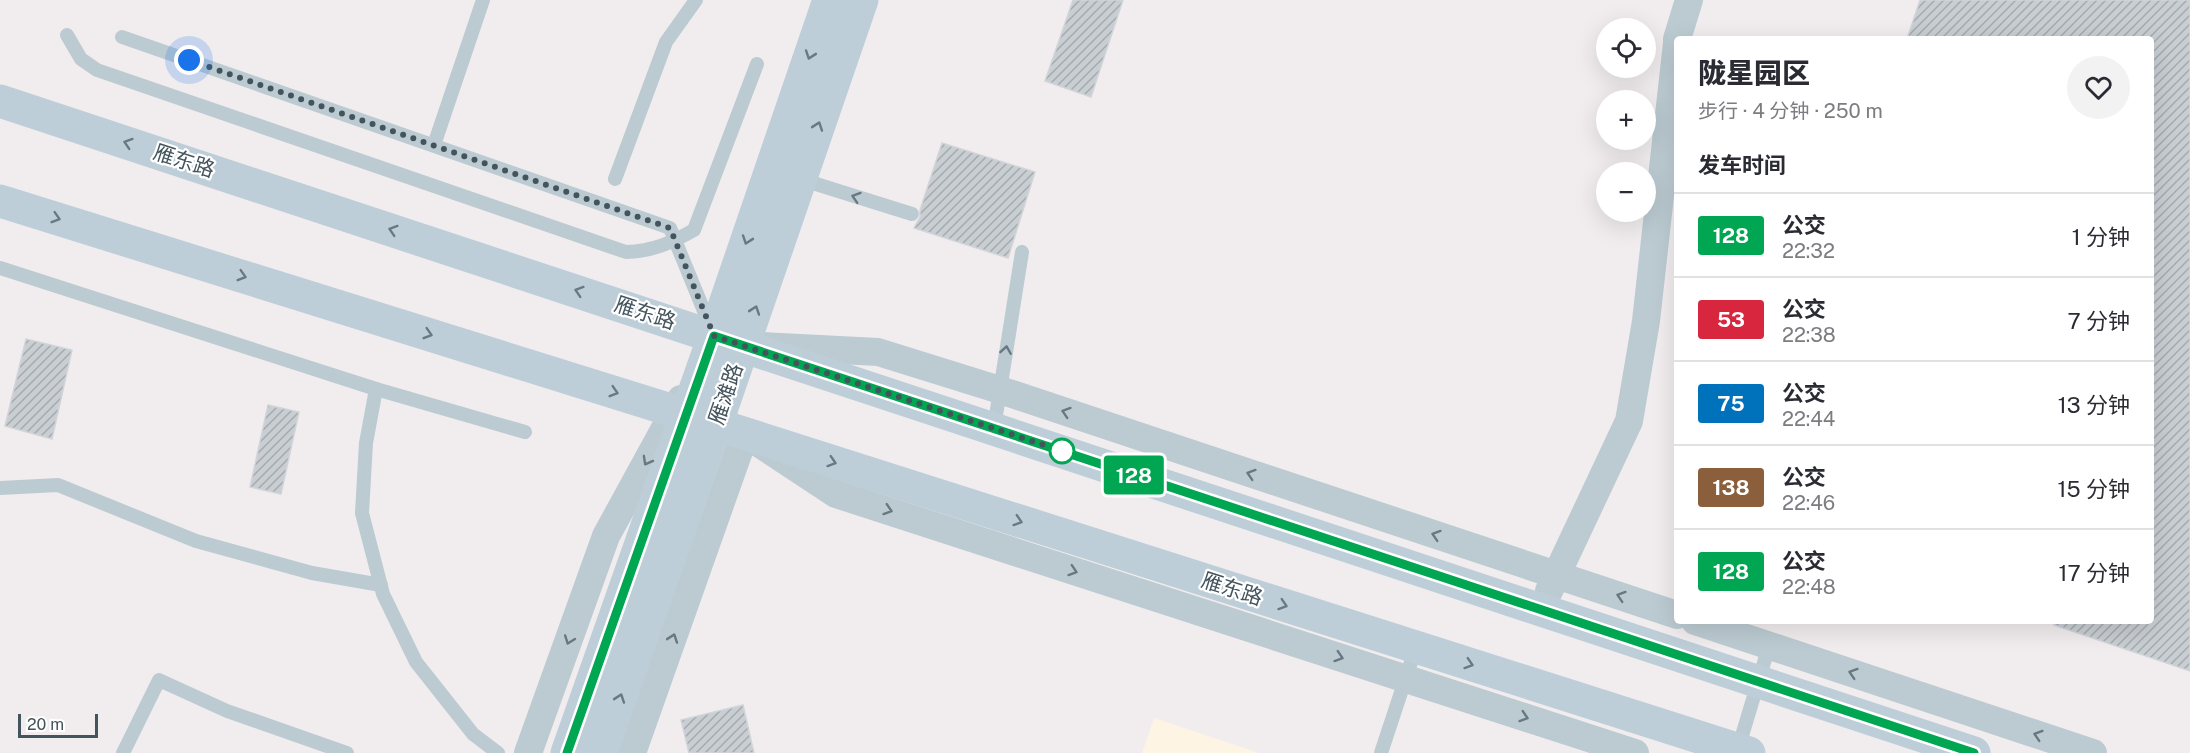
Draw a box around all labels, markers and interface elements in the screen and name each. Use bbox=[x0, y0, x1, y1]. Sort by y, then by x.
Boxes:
map controls bbox=[1596, 18, 1656, 222]
button: locate bbox=[1596, 18, 1656, 78]
your location bbox=[174, 45, 204, 75]
one-way arrow bbox=[805, 49, 817, 60]
text: 陇星园区 bbox=[1698, 56, 1810, 89]
button: heart bbox=[2067, 56, 2130, 119]
button: + bbox=[1596, 90, 1656, 150]
text: 步行 · 4 分钟 · 250 m bbox=[1698, 99, 1883, 123]
one-way arrow bbox=[811, 121, 824, 132]
one-way arrow bbox=[123, 138, 134, 150]
street label: 雁东路 bbox=[150, 139, 218, 182]
text: 发车时间 bbox=[1698, 152, 1786, 178]
button: − bbox=[1596, 162, 1656, 222]
one-way arrow bbox=[851, 191, 862, 204]
one-way arrow bbox=[50, 211, 61, 223]
text: 公交 bbox=[1782, 212, 1826, 238]
text: 128 bbox=[1713, 223, 1749, 248]
text: 1 分钟 bbox=[2072, 224, 2130, 250]
one-way arrow bbox=[388, 225, 399, 238]
one-way arrow bbox=[741, 234, 754, 245]
text: 22:32 bbox=[1782, 239, 1835, 263]
one-way arrow bbox=[236, 269, 247, 281]
one-way arrow bbox=[574, 286, 585, 299]
street label: 雁东路 bbox=[611, 291, 679, 334]
text: 公交 bbox=[1782, 296, 1826, 322]
one-way arrow bbox=[748, 305, 760, 316]
text: 53 bbox=[1717, 307, 1745, 332]
text: 7 分钟 bbox=[2067, 308, 2130, 334]
text: 22:38 bbox=[1782, 323, 1836, 347]
one-way arrow bbox=[422, 327, 433, 339]
one-way arrow bbox=[1000, 345, 1012, 354]
street label: 雁滩路 bbox=[703, 360, 748, 428]
text: 公交 bbox=[1782, 380, 1826, 406]
one-way arrow bbox=[608, 385, 619, 397]
text: 75 bbox=[1717, 391, 1745, 416]
text: 13 分钟 bbox=[2058, 392, 2130, 418]
one-way arrow bbox=[1061, 407, 1072, 420]
text: 22:44 bbox=[1782, 407, 1835, 431]
unlabelled marker bbox=[1049, 438, 1075, 464]
one-way arrow bbox=[643, 455, 654, 466]
one-way arrow bbox=[826, 455, 837, 467]
line badge: 128 bbox=[1100, 456, 1168, 494]
text: 128 bbox=[1116, 463, 1152, 488]
text: 公交 bbox=[1782, 464, 1826, 490]
one-way arrow bbox=[1246, 468, 1257, 481]
text: 138 bbox=[1713, 475, 1749, 500]
text: 15 分钟 bbox=[2058, 476, 2130, 502]
text: 22:46 bbox=[1782, 491, 1835, 515]
one-way arrow bbox=[882, 503, 893, 516]
one-way arrow bbox=[1012, 514, 1023, 526]
one-way arrow bbox=[1431, 530, 1442, 542]
text: 公交 bbox=[1782, 548, 1826, 574]
text: 128 bbox=[1713, 559, 1749, 584]
text: 17 分钟 bbox=[2058, 560, 2130, 586]
one-way arrow bbox=[1067, 563, 1078, 576]
street label: 雁东路 bbox=[1198, 567, 1266, 610]
text: 22:48 bbox=[1782, 575, 1836, 599]
one-way arrow bbox=[1617, 591, 1627, 604]
one-way arrow bbox=[1278, 598, 1288, 610]
one-way arrow bbox=[563, 634, 576, 644]
one-way arrow bbox=[665, 634, 678, 644]
one-way arrow bbox=[1333, 650, 1344, 662]
one-way arrow bbox=[1463, 657, 1474, 669]
one-way arrow bbox=[1848, 668, 1859, 680]
one-way arrow bbox=[612, 693, 625, 704]
one-way arrow bbox=[1518, 710, 1529, 722]
scale bar bbox=[18, 711, 98, 738]
text: 20 m bbox=[27, 715, 64, 734]
one-way arrow bbox=[2033, 729, 2044, 742]

